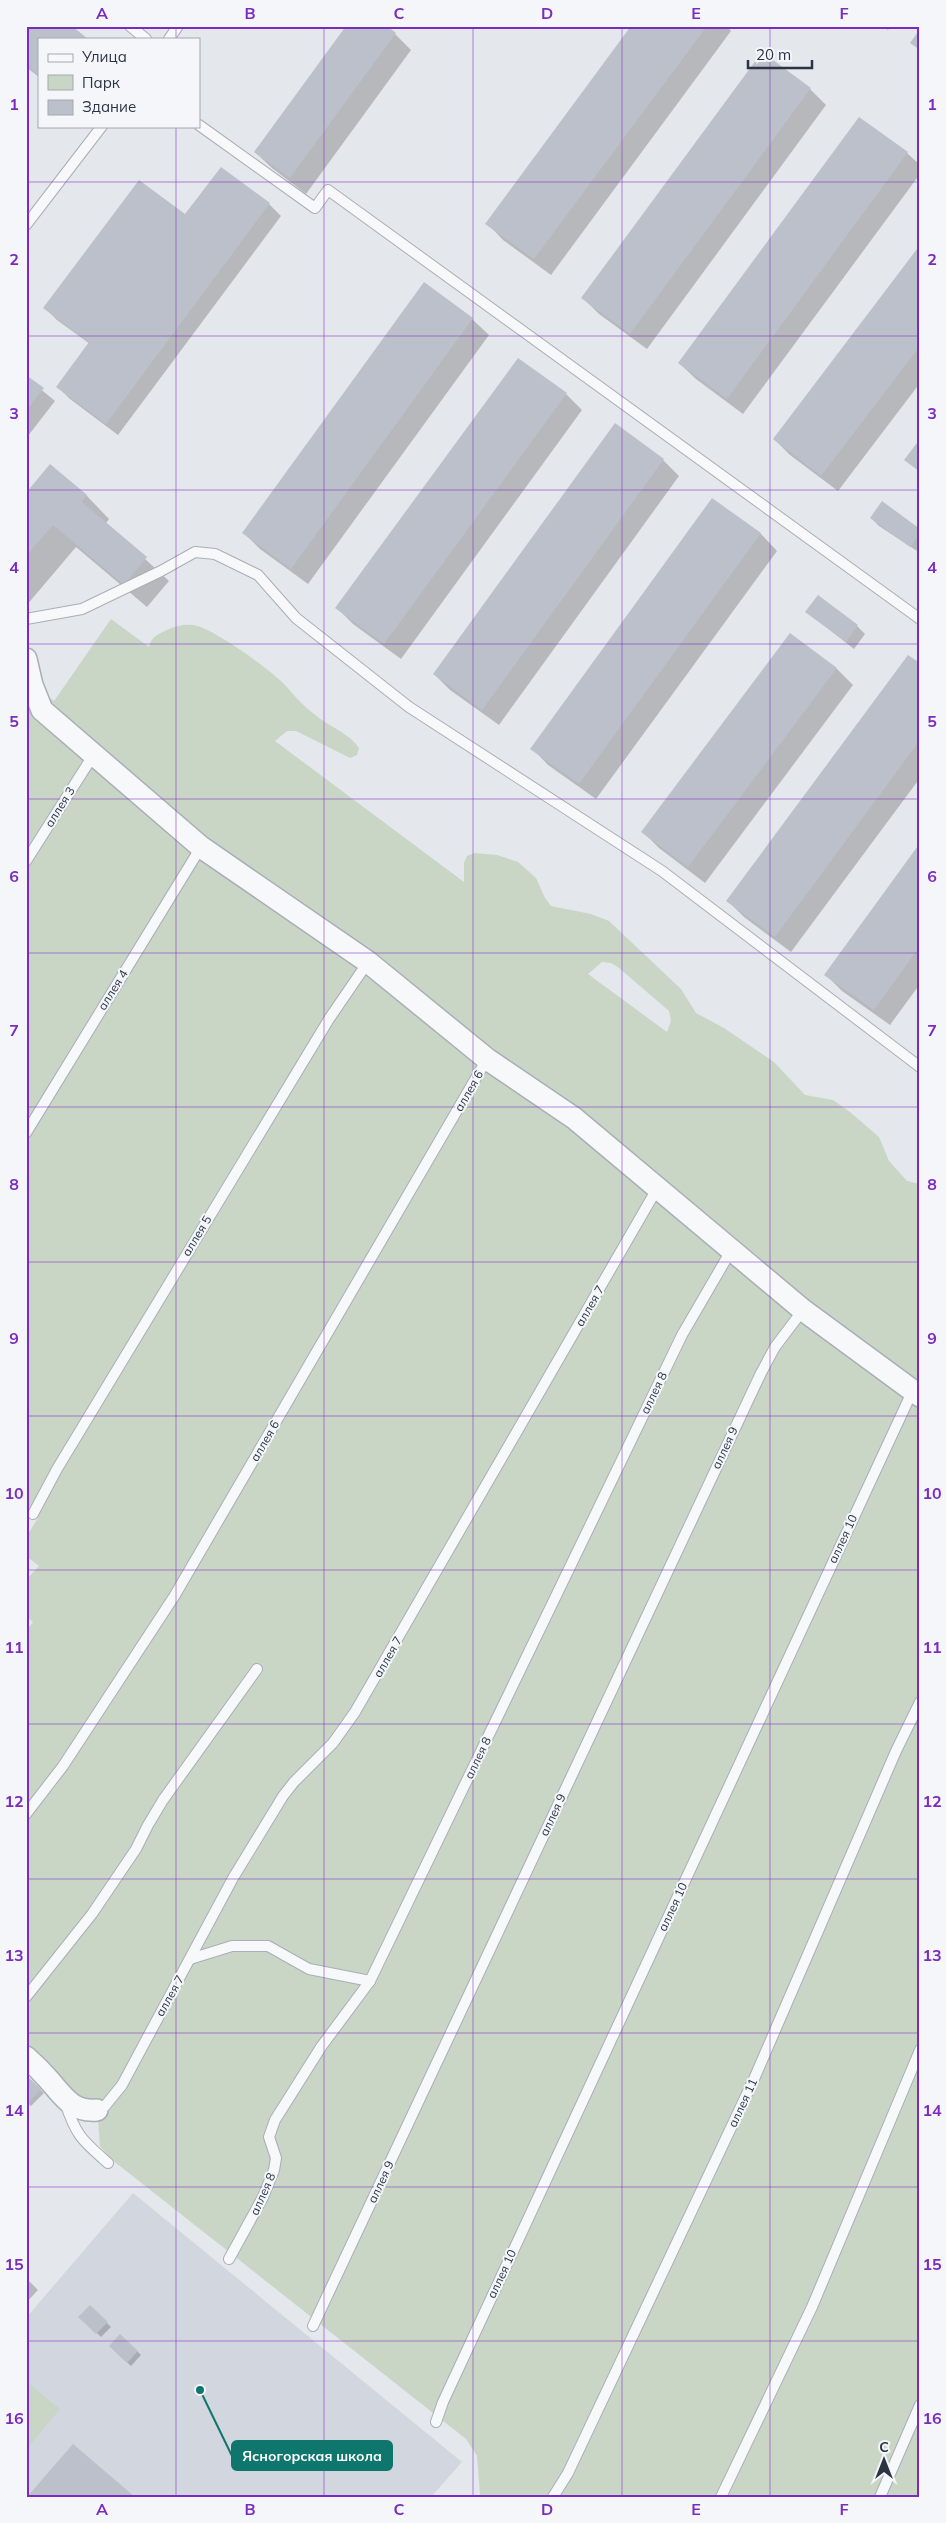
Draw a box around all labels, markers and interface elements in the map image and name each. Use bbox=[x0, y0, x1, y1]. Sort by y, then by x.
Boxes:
text: A bbox=[96, 3, 108, 23]
text: B bbox=[244, 3, 256, 23]
text: C bbox=[394, 3, 405, 23]
text: D bbox=[541, 3, 553, 23]
text: E bbox=[691, 3, 701, 23]
text: F bbox=[839, 3, 849, 23]
legend bbox=[38, 38, 200, 128]
scale bar bbox=[748, 38, 812, 70]
text: 20 m bbox=[756, 45, 791, 64]
text: Улица bbox=[81, 47, 127, 66]
text: Парк bbox=[82, 73, 121, 92]
text: 1 bbox=[9, 94, 19, 114]
text: 1 bbox=[927, 94, 937, 114]
text: Здание bbox=[82, 97, 136, 116]
text: 2 bbox=[9, 249, 19, 269]
text: 2 bbox=[927, 249, 937, 269]
text: 3 bbox=[9, 403, 19, 423]
text: 3 bbox=[927, 403, 937, 423]
text: 4 bbox=[9, 557, 19, 577]
text: 4 bbox=[927, 557, 937, 577]
text: 5 bbox=[9, 711, 19, 731]
text: 5 bbox=[927, 711, 937, 731]
street label: аллея 3 bbox=[41, 784, 78, 830]
text: 6 bbox=[9, 866, 19, 886]
text: 6 bbox=[927, 866, 937, 886]
street label: аллея 4 bbox=[94, 967, 131, 1013]
text: 7 bbox=[9, 1020, 19, 1040]
text: 7 bbox=[927, 1020, 937, 1040]
street label: аллея 6 bbox=[451, 1068, 486, 1114]
text: 8 bbox=[9, 1174, 19, 1194]
text: 8 bbox=[927, 1174, 937, 1194]
street label: аллея 5 bbox=[179, 1213, 215, 1259]
street label: аллея 7 bbox=[572, 1283, 607, 1329]
text: 9 bbox=[9, 1328, 19, 1348]
text: 9 bbox=[927, 1328, 937, 1348]
street label: аллея 8 bbox=[637, 1369, 670, 1416]
street label: аллея 6 bbox=[247, 1418, 282, 1464]
street label: аллея 9 bbox=[708, 1424, 741, 1471]
text: 10 bbox=[4, 1483, 24, 1503]
text: 10 bbox=[922, 1483, 942, 1503]
street label: аллея 10 bbox=[825, 1512, 860, 1566]
street label: аллея 7 bbox=[370, 1634, 405, 1680]
text: 11 bbox=[4, 1637, 24, 1657]
text: 11 bbox=[922, 1637, 942, 1657]
street label: аллея 8 bbox=[461, 1734, 494, 1781]
text: 12 bbox=[4, 1791, 24, 1811]
street label: аллея 9 bbox=[536, 1791, 569, 1838]
text: 12 bbox=[922, 1791, 942, 1811]
street label: аллея 10 bbox=[655, 1880, 690, 1934]
text: 13 bbox=[4, 1945, 24, 1965]
text: 13 bbox=[922, 1945, 942, 1965]
street label: аллея 7 bbox=[152, 1972, 187, 2019]
street label: аллея 11 bbox=[725, 2076, 760, 2130]
text: 14 bbox=[4, 2100, 24, 2120]
text: 14 bbox=[922, 2100, 942, 2120]
street label: аллея 9 bbox=[364, 2158, 397, 2205]
street label: аллея 8 bbox=[247, 2170, 279, 2217]
street label: аллея 10 bbox=[484, 2247, 519, 2301]
text: 15 bbox=[4, 2254, 24, 2274]
text: 15 bbox=[922, 2254, 942, 2274]
text: 16 bbox=[4, 2408, 24, 2428]
text: 16 bbox=[922, 2408, 942, 2428]
north arrow bbox=[858, 2436, 908, 2486]
text: С bbox=[879, 2438, 889, 2456]
callout: Ясногорская школа bbox=[232, 2441, 392, 2470]
text: Ясногорская школа bbox=[242, 2447, 382, 2465]
text: A bbox=[96, 2499, 108, 2519]
text: B bbox=[244, 2499, 256, 2519]
text: C bbox=[394, 2499, 405, 2519]
text: D bbox=[541, 2499, 553, 2519]
text: E bbox=[691, 2499, 701, 2519]
text: F bbox=[839, 2499, 849, 2519]

